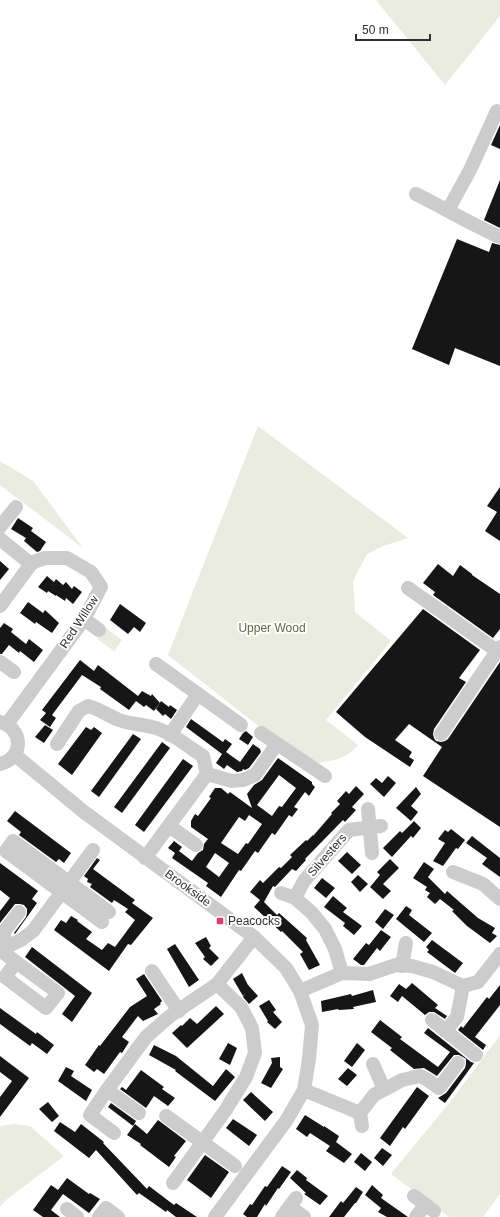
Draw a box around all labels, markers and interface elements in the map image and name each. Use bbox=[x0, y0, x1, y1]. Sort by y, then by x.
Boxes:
scale bar bbox=[356, 16, 430, 42]
text: 50 m bbox=[362, 23, 389, 37]
street label: Red Willow bbox=[57, 593, 101, 651]
park label: Upper Wood bbox=[238, 621, 306, 635]
street label: Silvesters bbox=[305, 831, 349, 879]
street label: Brookside bbox=[162, 867, 214, 910]
place label: Peacocks bbox=[228, 914, 280, 928]
marker: Peacocks bbox=[215, 916, 225, 926]

